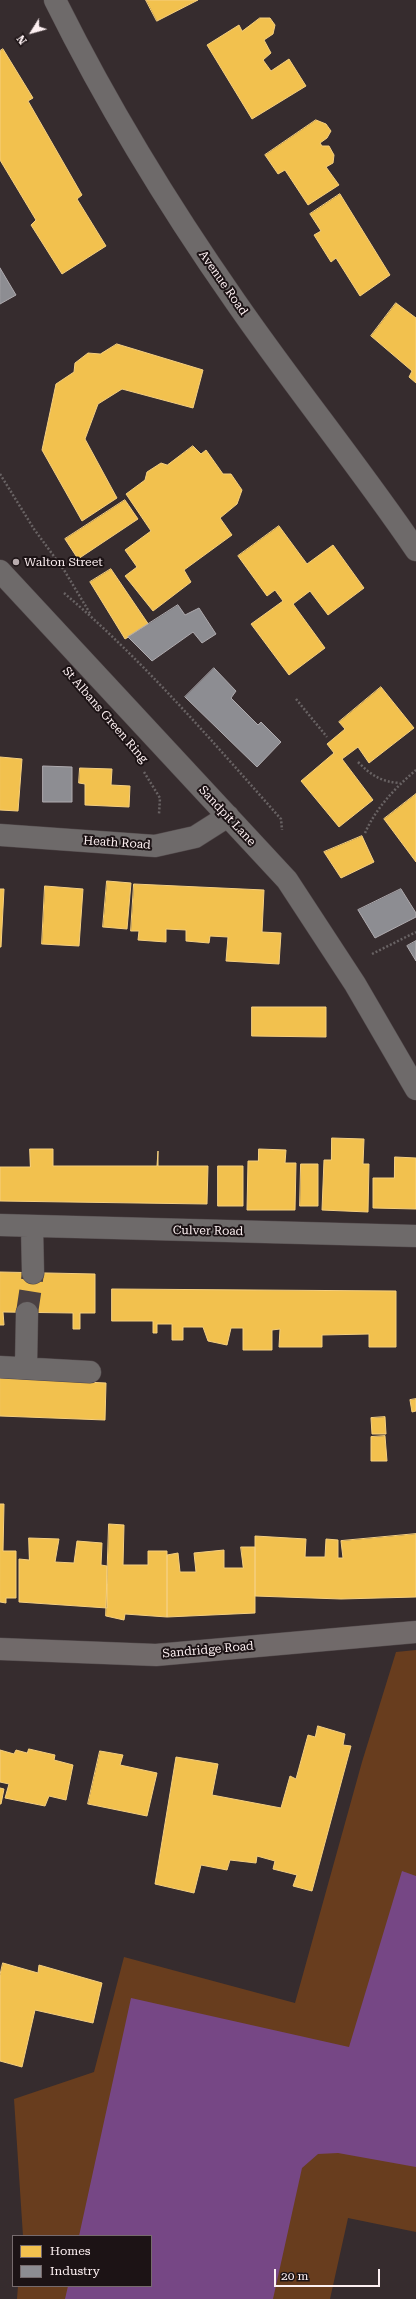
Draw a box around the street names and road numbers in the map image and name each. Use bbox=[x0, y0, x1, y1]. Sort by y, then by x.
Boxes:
street label: Avenue Road bbox=[195, 248, 251, 318]
street label: St Albans Green Ring bbox=[59, 664, 151, 766]
street label: Sandpit Lane bbox=[195, 783, 259, 849]
street label: Heath Road bbox=[83, 833, 151, 853]
street label: Culver Road bbox=[173, 1223, 243, 1239]
street label: Sandridge Road bbox=[162, 1639, 254, 1661]

